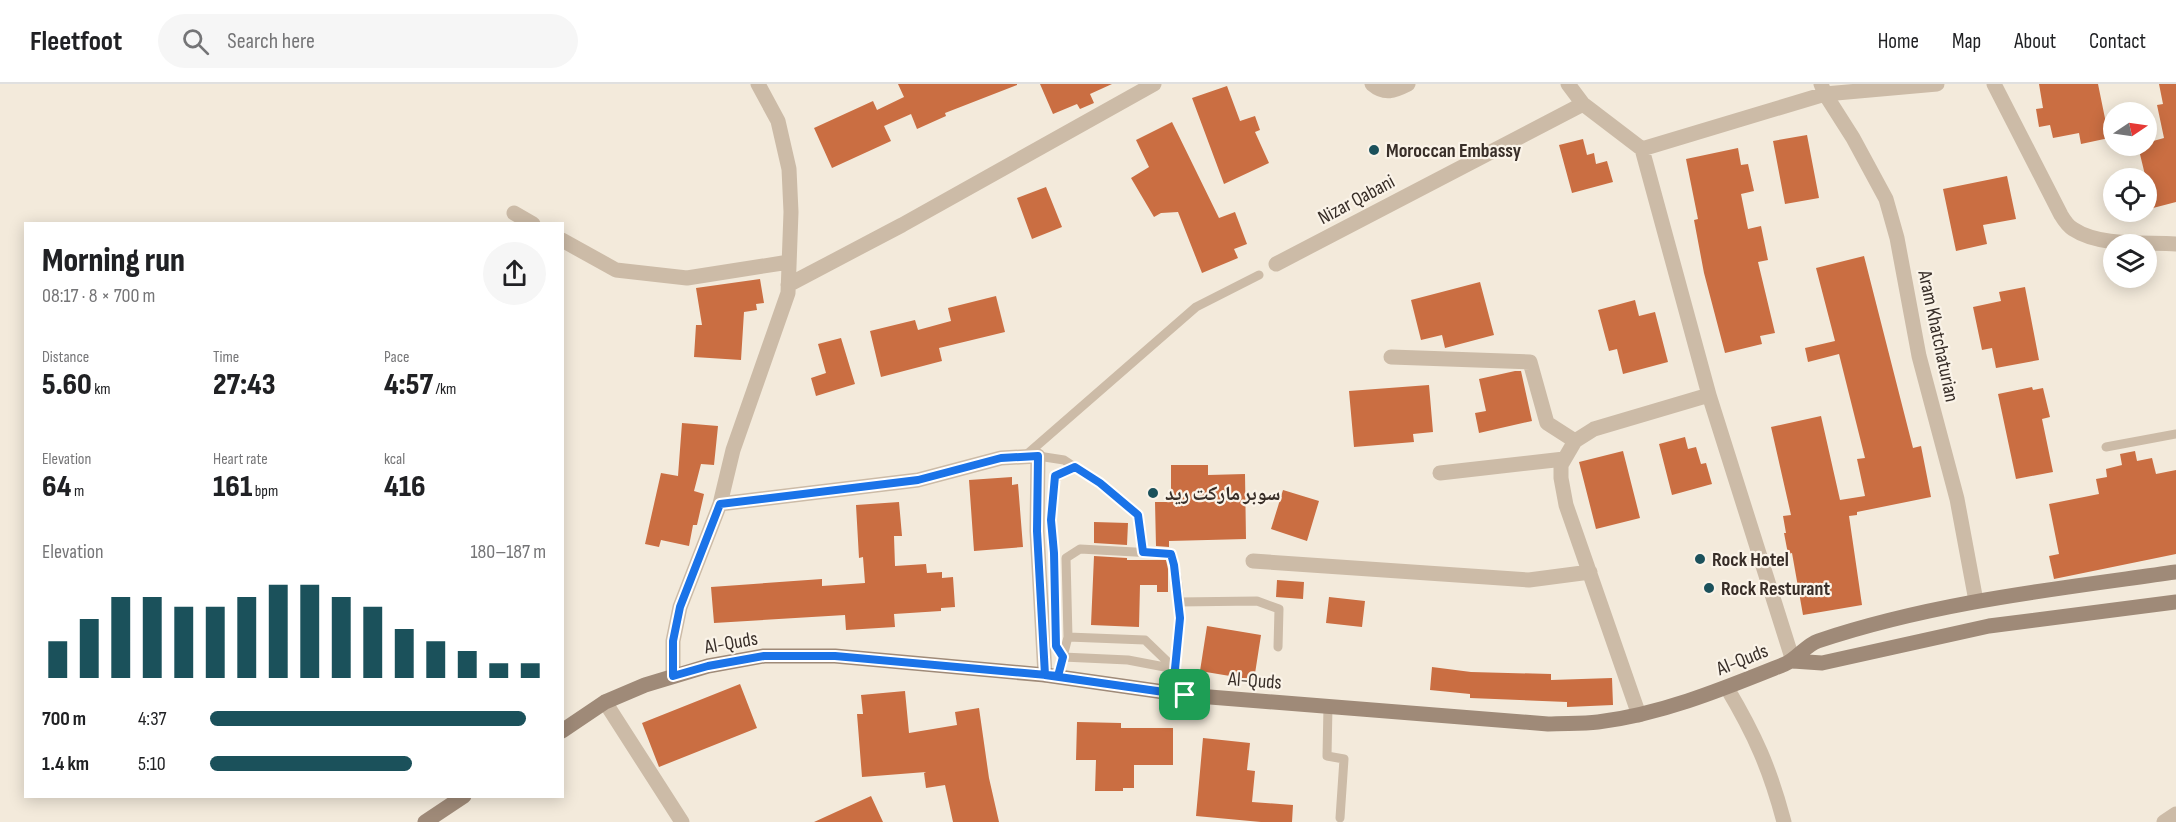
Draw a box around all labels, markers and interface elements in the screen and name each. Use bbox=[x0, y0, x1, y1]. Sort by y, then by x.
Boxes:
search box bbox=[158, 14, 578, 68]
text: Fleetfoot bbox=[30, 25, 122, 58]
icon: search bbox=[179, 25, 212, 58]
text: Search here bbox=[227, 28, 315, 55]
text: Home bbox=[1878, 29, 1919, 54]
text: Map bbox=[1952, 29, 1981, 54]
text: About bbox=[2014, 29, 2056, 54]
text: Contact bbox=[2089, 29, 2146, 54]
north arrow bbox=[2103, 102, 2157, 156]
map controls bbox=[2103, 102, 2157, 288]
place label: Moroccan Embassy bbox=[1386, 139, 1522, 163]
marker: Moroccan Embassy bbox=[1367, 143, 1381, 157]
button: locate bbox=[2103, 168, 2157, 222]
street label: Nizar Qabani bbox=[1314, 170, 1399, 230]
button: layers bbox=[2103, 234, 2157, 288]
text: Morning run bbox=[42, 241, 185, 281]
button: share bbox=[483, 242, 546, 305]
street label: Aram Khatchaturian bbox=[1912, 267, 1964, 404]
text: 08:17 · 8 × 700 m bbox=[42, 284, 155, 308]
text: Distance bbox=[42, 348, 89, 367]
text: Time bbox=[213, 348, 239, 367]
text: Pace bbox=[384, 348, 409, 367]
text: 5.60 bbox=[42, 367, 92, 403]
text: 27:43 bbox=[213, 367, 276, 403]
text: 4:57 bbox=[384, 367, 433, 403]
text: km bbox=[92, 380, 111, 399]
text: /km bbox=[433, 380, 456, 399]
text: Elevation bbox=[42, 450, 91, 469]
text: Heart rate bbox=[213, 450, 268, 469]
text: kcal bbox=[384, 450, 405, 469]
text: 64 bbox=[42, 469, 71, 505]
text: 161 bbox=[213, 469, 252, 505]
text: 416 bbox=[384, 469, 426, 505]
text: m bbox=[71, 482, 84, 501]
text: bpm bbox=[252, 482, 278, 501]
place label: سوبر ماركت ريد bbox=[1165, 482, 1280, 506]
marker: سوبر ماركت ريد bbox=[1146, 486, 1160, 500]
text: Elevation bbox=[42, 540, 104, 564]
text: 180–187 m bbox=[470, 540, 546, 564]
place label: Rock Hotel bbox=[1712, 548, 1789, 572]
marker: Rock Hotel bbox=[1693, 552, 1707, 566]
place label: Rock Resturant bbox=[1721, 577, 1831, 601]
marker: Rock Resturant bbox=[1702, 581, 1716, 595]
street label: Al-Quds bbox=[702, 627, 760, 660]
street label: Al-Quds bbox=[1712, 639, 1772, 681]
street label: Al-Quds bbox=[1226, 667, 1283, 695]
pin bbox=[1159, 669, 1210, 720]
icon: arrive bbox=[1168, 678, 1201, 711]
text: 700 m bbox=[42, 707, 86, 731]
text: 4:37 bbox=[138, 707, 167, 731]
text: 1.4 km bbox=[42, 752, 89, 776]
text: 5:10 bbox=[138, 752, 166, 776]

